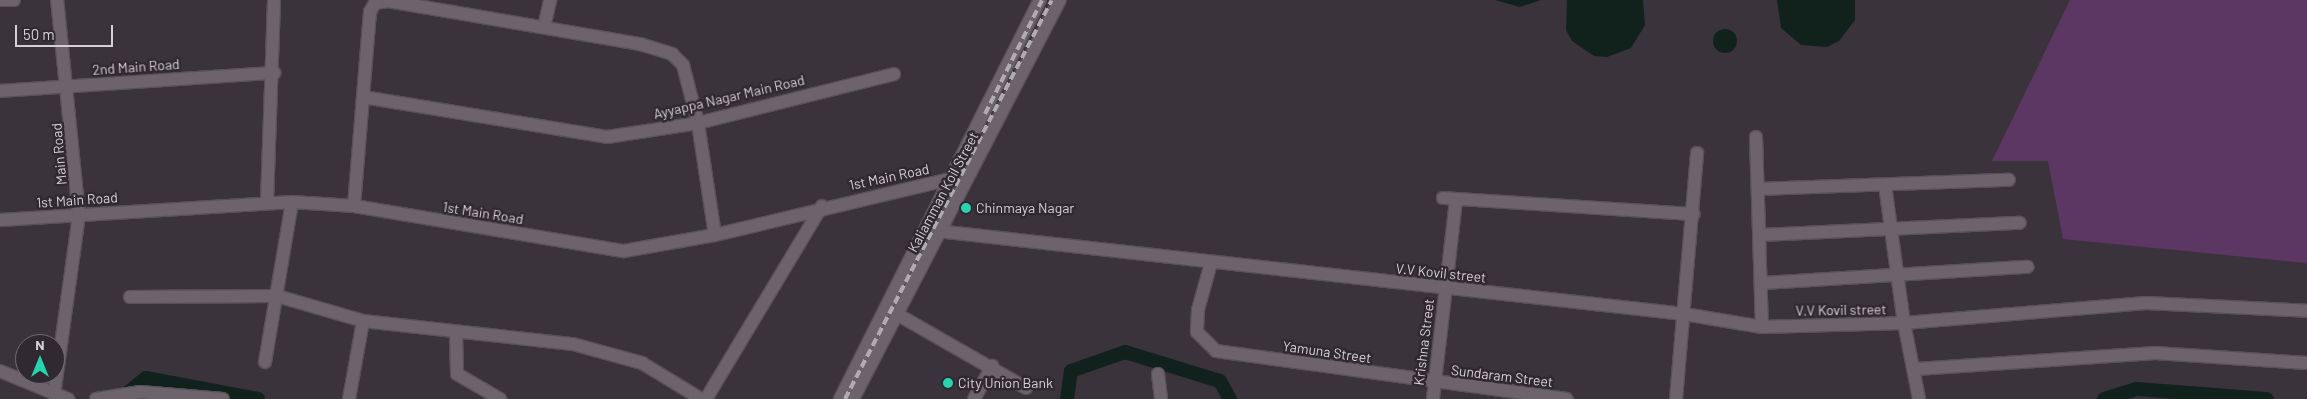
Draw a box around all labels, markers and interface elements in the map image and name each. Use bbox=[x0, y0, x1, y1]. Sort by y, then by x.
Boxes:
scale bar bbox=[18, 15, 115, 47]
text: 50 m bbox=[23, 25, 55, 43]
street label: 2nd Main Road bbox=[92, 56, 180, 78]
street label: Ayyappa Nagar Main Road bbox=[652, 71, 806, 123]
street label: Main Road bbox=[48, 122, 70, 186]
street label: Kaliamman Koil Street bbox=[904, 129, 982, 255]
street label: 1st Main Road bbox=[847, 160, 931, 194]
street label: 1st Main Road bbox=[36, 189, 118, 211]
street label: 1st Main Road bbox=[441, 198, 525, 228]
place label: Chinmaya Nagar bbox=[976, 200, 1074, 216]
marker: Chinmaya Nagar bbox=[960, 202, 972, 214]
street label: V.V Kovil street bbox=[1395, 260, 1487, 286]
street label: Krishna Street bbox=[1410, 298, 1438, 386]
street label: V.V Kovil street bbox=[1795, 301, 1887, 319]
north arrow bbox=[15, 334, 65, 384]
text: N bbox=[35, 336, 45, 353]
street label: Yamuna Street bbox=[1282, 337, 1372, 367]
street label: Sundaram Street bbox=[1450, 361, 1554, 391]
place label: City Union Bank bbox=[958, 375, 1053, 391]
marker: City Union Bank bbox=[942, 377, 954, 389]

